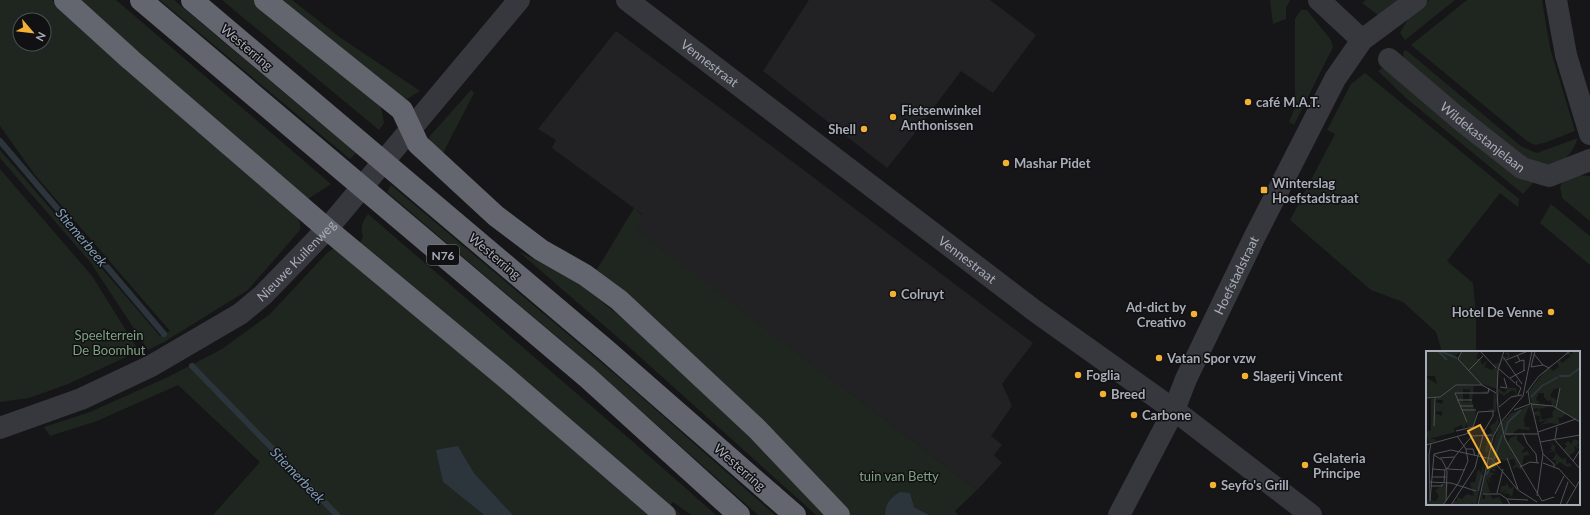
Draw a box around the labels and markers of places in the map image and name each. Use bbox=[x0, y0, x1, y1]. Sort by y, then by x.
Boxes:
place label: café M.A.T. bbox=[1256, 94, 1320, 110]
marker: café M.A.T. bbox=[1243, 97, 1253, 107]
place label: Fietsenwinkel Anthonissen bbox=[900, 102, 981, 133]
marker: Fietsenwinkel Anthonissen bbox=[888, 112, 898, 122]
place label: Shell bbox=[828, 121, 856, 137]
marker: Shell bbox=[859, 124, 869, 134]
place label: Mashar Pidet bbox=[1014, 155, 1091, 171]
marker: Mashar Pidet bbox=[1001, 158, 1011, 168]
place label: Winterslag Hoefstadstraat bbox=[1272, 175, 1359, 206]
marker: Winterslag Hoefstadstraat bbox=[1259, 185, 1269, 195]
place label: Colruyt bbox=[901, 286, 944, 302]
marker: Colruyt bbox=[888, 289, 898, 299]
place label: Ad-dict by Creativo bbox=[1125, 299, 1187, 330]
place label: Hotel De Venne bbox=[1452, 304, 1543, 320]
marker: Hotel De Venne bbox=[1546, 307, 1556, 317]
marker: Ad-dict by Creativo bbox=[1189, 309, 1199, 319]
place label: Vatan Spor vzw bbox=[1166, 350, 1257, 366]
marker: Vatan Spor vzw bbox=[1154, 353, 1164, 363]
place label: Foglia bbox=[1086, 367, 1120, 383]
place label: Slagerij Vincent bbox=[1253, 368, 1343, 384]
marker: Foglia bbox=[1073, 370, 1083, 380]
marker: Slagerij Vincent bbox=[1240, 371, 1250, 381]
place label: Breed bbox=[1111, 386, 1145, 402]
marker: Breed bbox=[1098, 389, 1108, 399]
place label: Carbone bbox=[1142, 407, 1191, 423]
marker: Carbone bbox=[1129, 410, 1139, 420]
place label: Gelateria Principe bbox=[1313, 450, 1366, 481]
marker: Gelateria Principe bbox=[1300, 460, 1310, 470]
place label: Seyfo's Grill bbox=[1221, 477, 1289, 493]
marker: Seyfo's Grill bbox=[1208, 480, 1218, 490]

